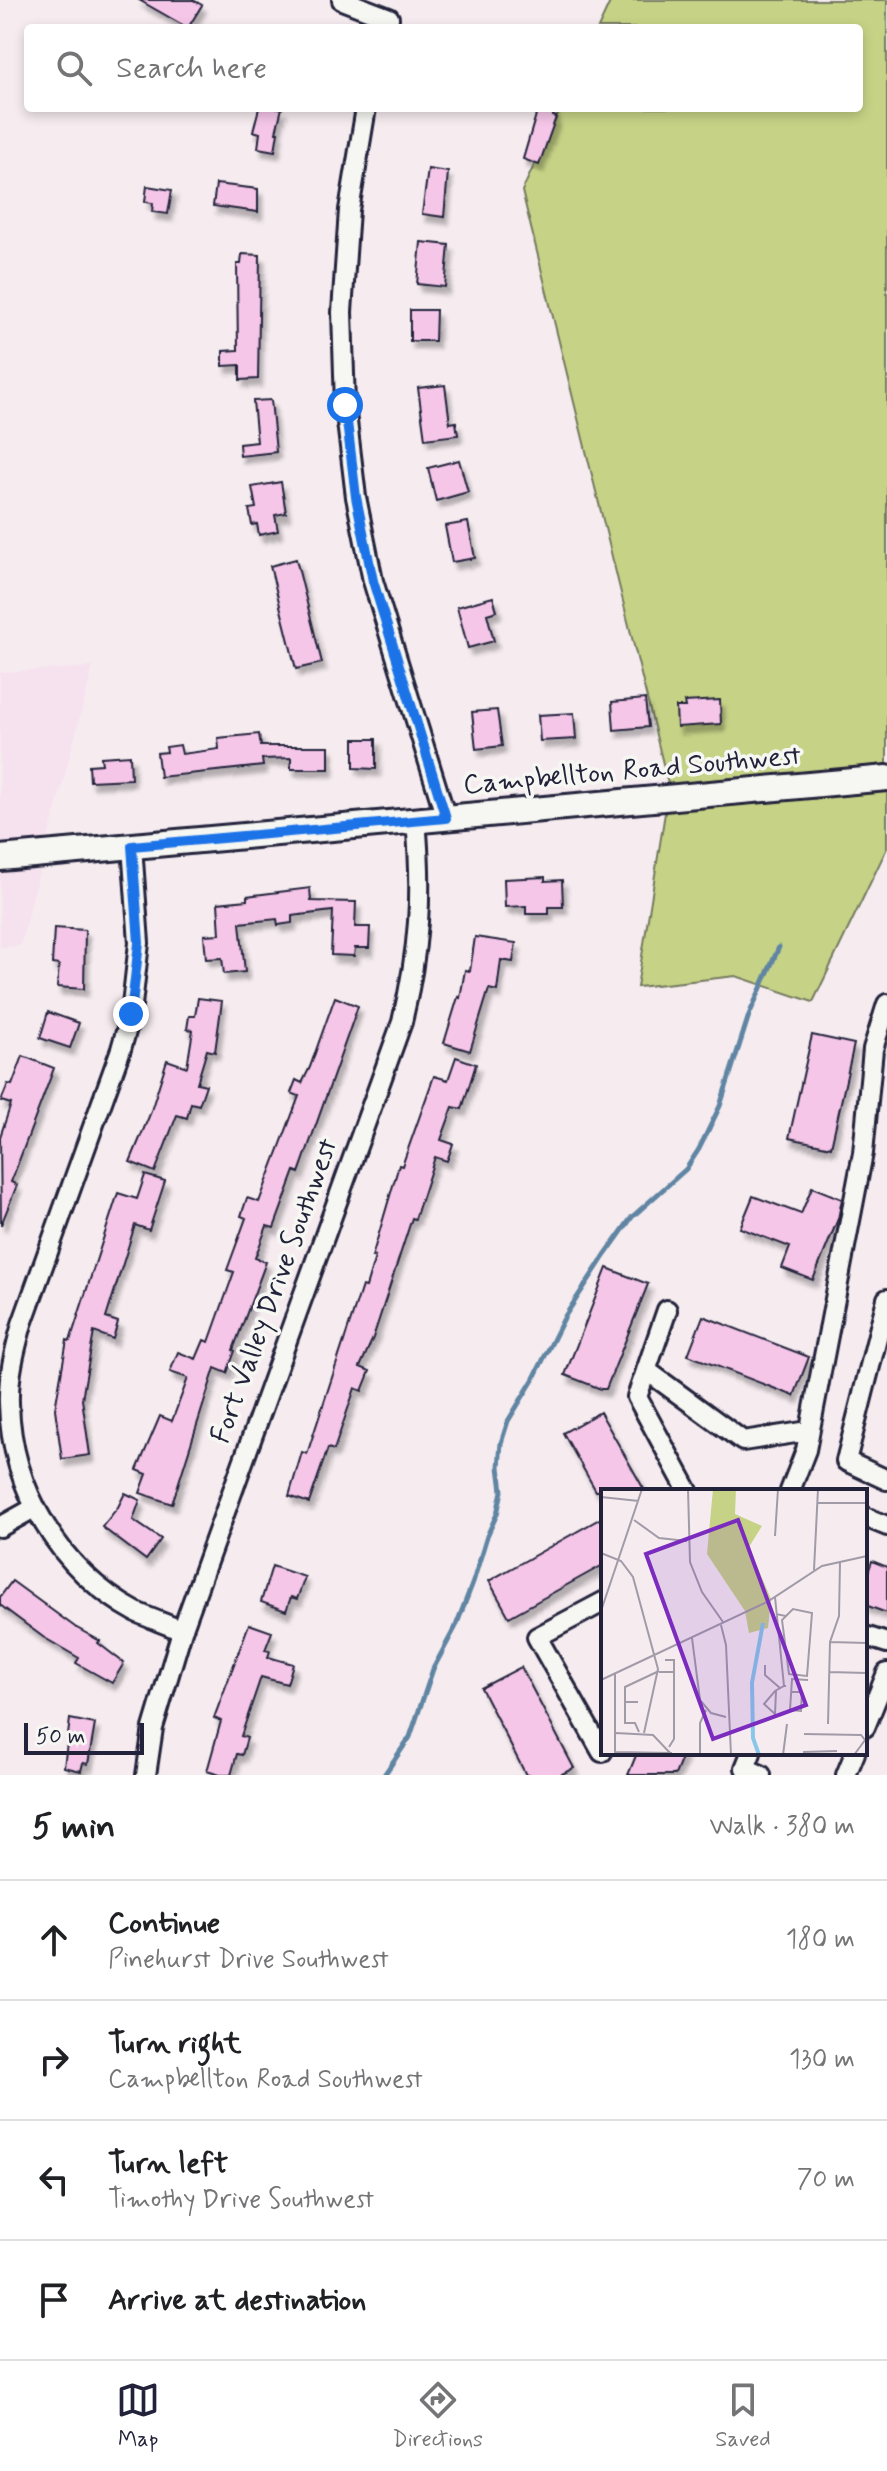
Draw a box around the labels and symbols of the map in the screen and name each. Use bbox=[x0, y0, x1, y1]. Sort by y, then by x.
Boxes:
route start bbox=[327, 387, 363, 423]
street label: Campbellton Road Southwest bbox=[462, 738, 803, 804]
route end bbox=[113, 996, 149, 1032]
street label: Fort Valley Drive Southwest bbox=[203, 1133, 348, 1448]
inset map bbox=[601, 1489, 867, 1755]
scale bar bbox=[24, 1719, 144, 1755]

